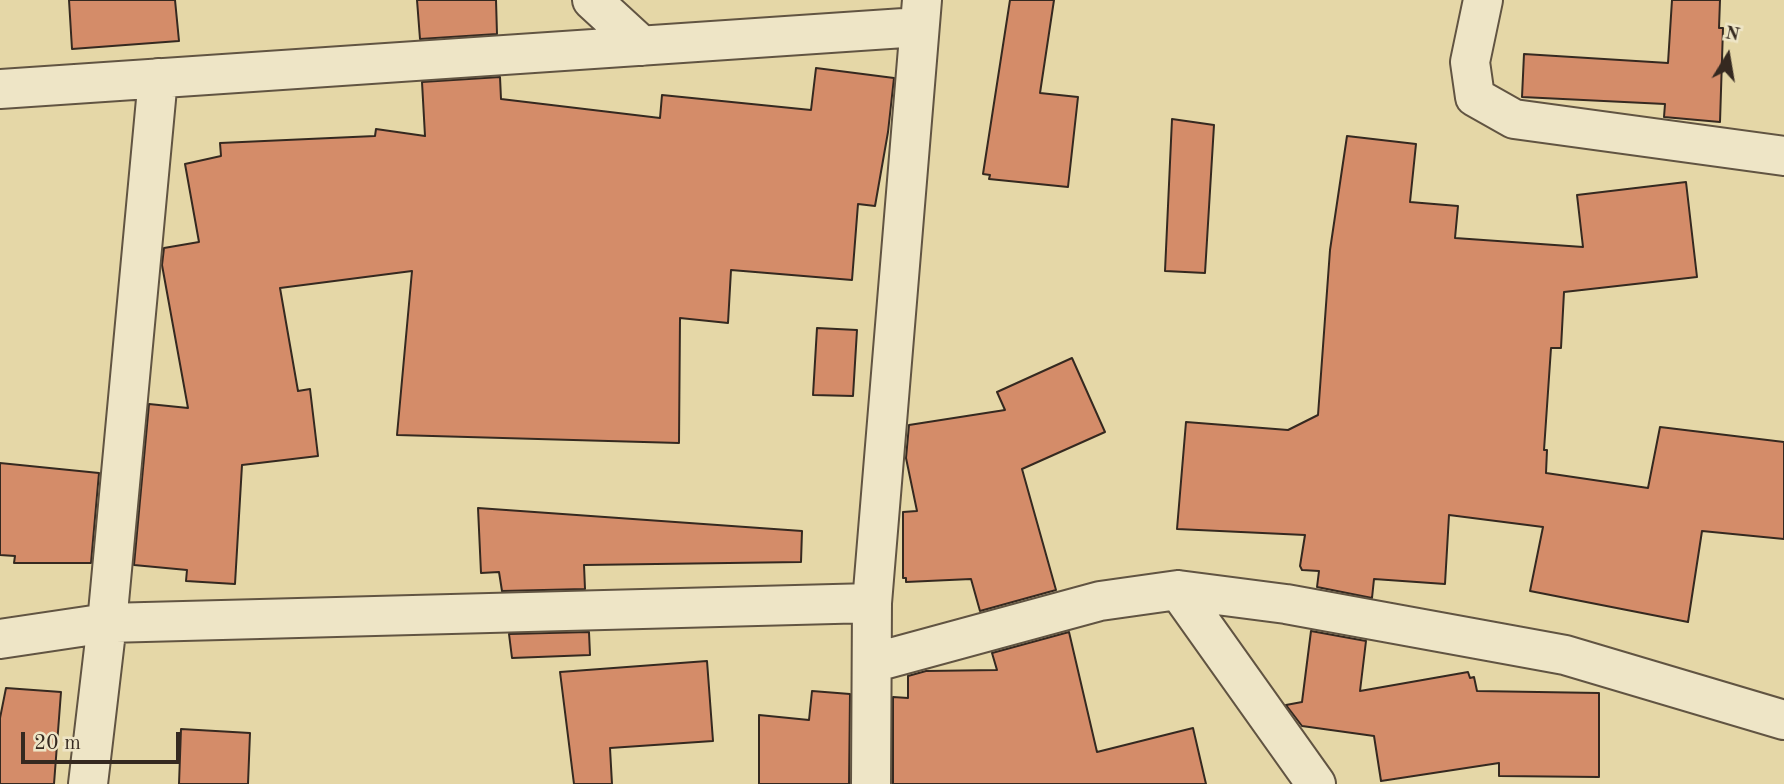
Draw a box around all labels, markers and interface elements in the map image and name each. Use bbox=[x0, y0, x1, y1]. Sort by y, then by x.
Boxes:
north arrow bbox=[1693, 21, 1763, 91]
text: N bbox=[1723, 24, 1741, 46]
scale bar bbox=[24, 718, 184, 762]
text: 20 m bbox=[34, 733, 81, 754]

